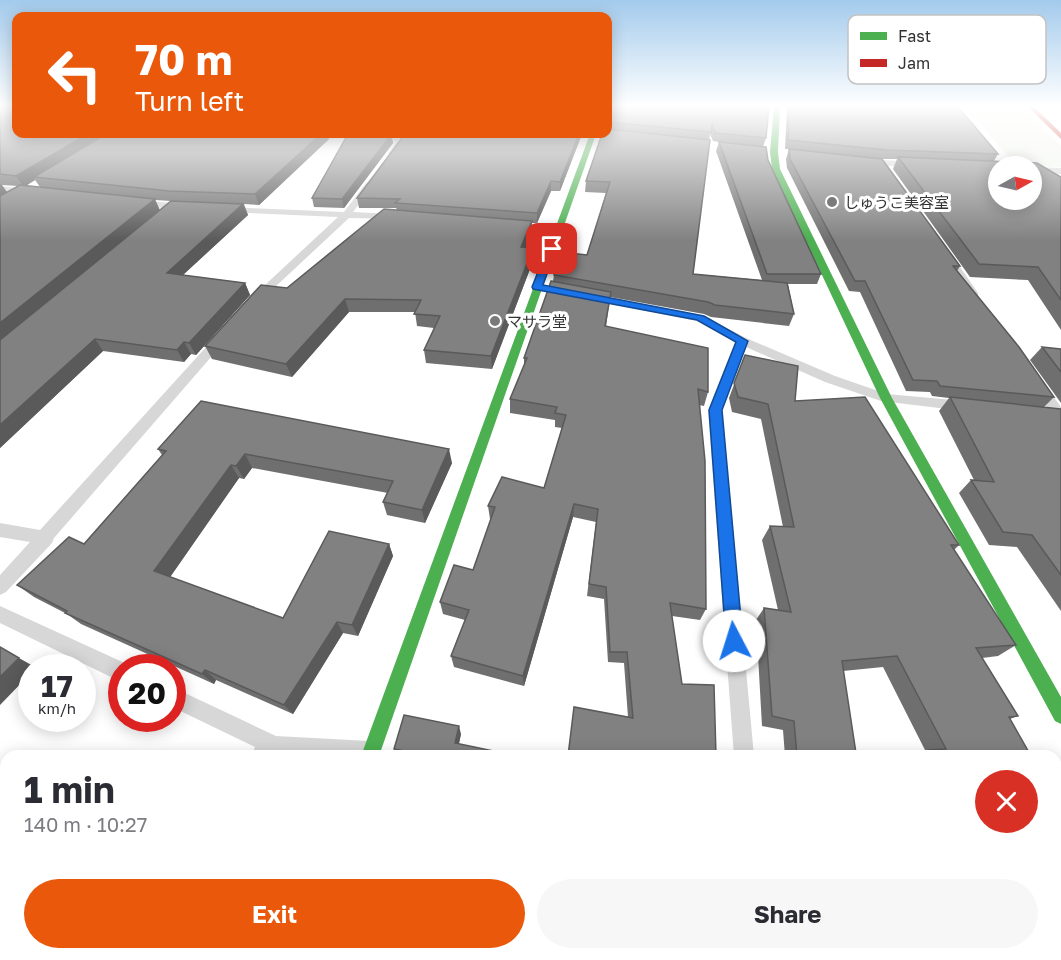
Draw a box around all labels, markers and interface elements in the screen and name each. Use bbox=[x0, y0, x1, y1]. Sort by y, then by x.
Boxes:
legend bbox=[848, 15, 1046, 84]
text: Fast bbox=[898, 26, 931, 46]
text: 70 m bbox=[135, 34, 232, 84]
icon: left bbox=[36, 36, 114, 114]
text: Jam bbox=[898, 53, 930, 73]
text: Turn left bbox=[135, 85, 244, 117]
north arrow bbox=[988, 156, 1042, 210]
map controls bbox=[988, 156, 1042, 210]
place label: しゅうこ美容室 bbox=[844, 193, 949, 211]
marker: しゅうこ美容室 bbox=[825, 195, 839, 209]
pin bbox=[526, 223, 577, 274]
icon: arrive bbox=[535, 232, 568, 265]
place label: マサラ堂 bbox=[507, 312, 567, 330]
marker: マサラ堂 bbox=[488, 314, 502, 328]
position arrow bbox=[702, 609, 766, 673]
speed limit sign: 20 bbox=[108, 654, 186, 732]
text: 17 bbox=[41, 668, 73, 704]
text: km/h bbox=[38, 699, 76, 717]
text: 1 min bbox=[24, 768, 115, 811]
button: close bbox=[975, 770, 1038, 833]
text: 140 m · 10:27 bbox=[24, 812, 147, 836]
button: Exit bbox=[24, 879, 525, 948]
button: Share bbox=[537, 879, 1038, 948]

